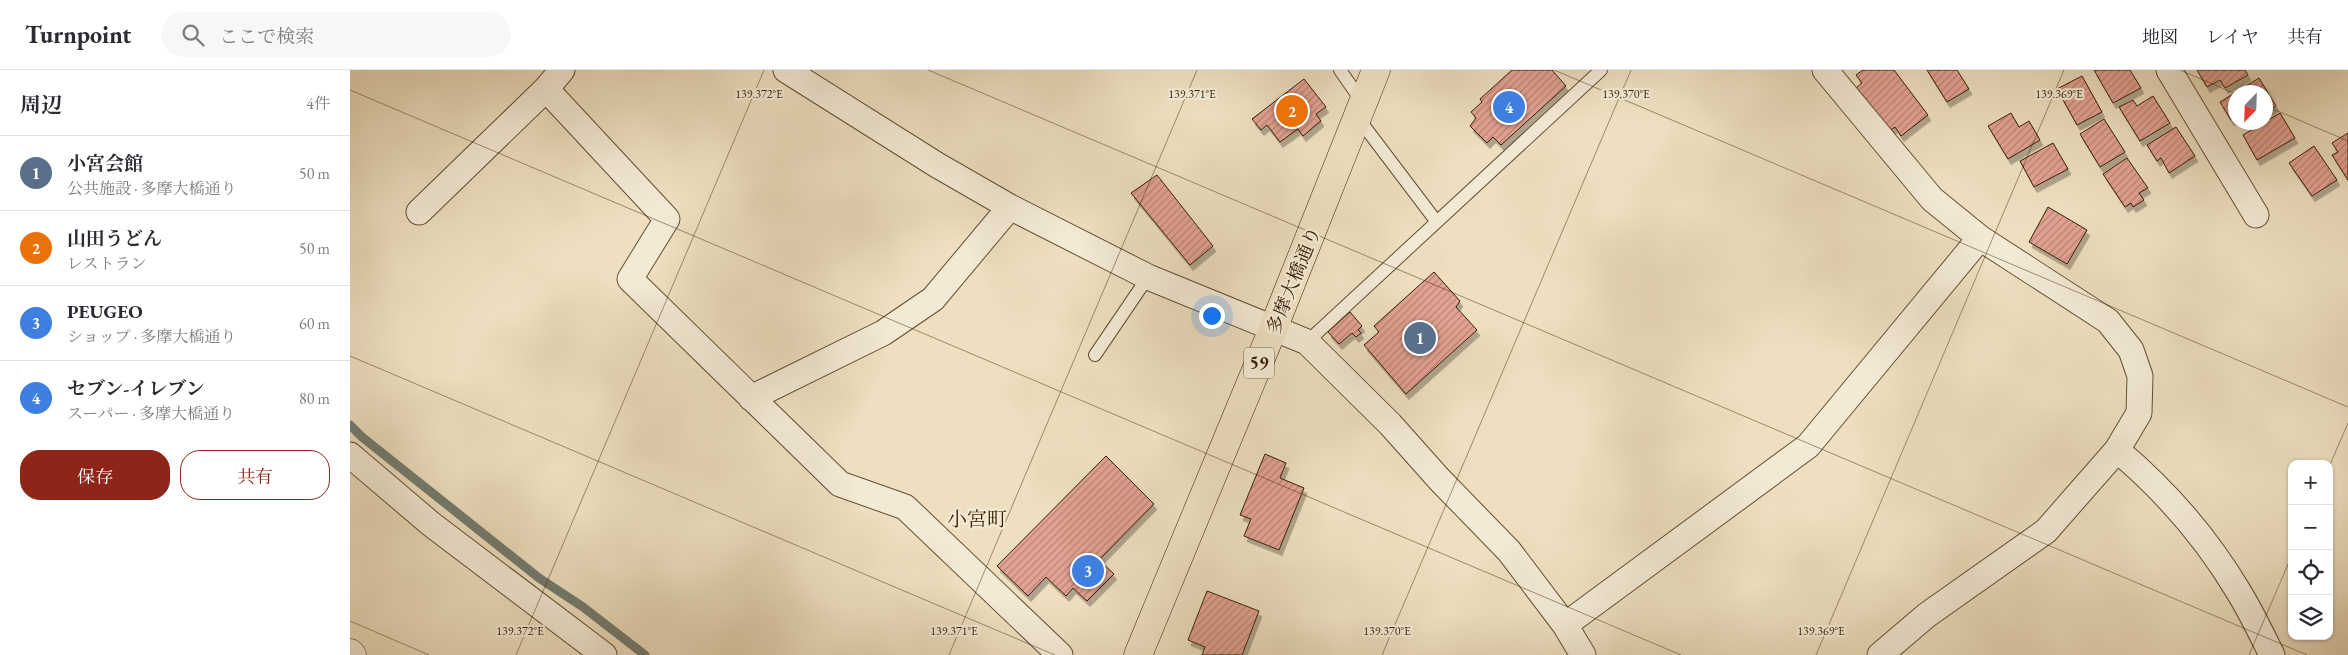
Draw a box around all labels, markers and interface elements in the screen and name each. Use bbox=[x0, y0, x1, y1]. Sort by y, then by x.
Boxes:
search box bbox=[161, 12, 511, 57]
text: Turnpoint bbox=[25, 19, 131, 50]
icon: search bbox=[179, 21, 207, 49]
text: ここで検索 bbox=[219, 24, 314, 49]
text: 地図 bbox=[2142, 25, 2178, 48]
text: レイヤ bbox=[2206, 25, 2259, 48]
text: 共有 bbox=[2287, 25, 2323, 48]
north arrow bbox=[2228, 85, 2273, 130]
text: 139.372°E bbox=[735, 86, 783, 102]
text: 139.371°E bbox=[1168, 86, 1216, 102]
text: 139.370°E bbox=[1602, 86, 1650, 102]
text: 139.369°E bbox=[2035, 86, 2083, 102]
pin: 4 bbox=[1493, 88, 1525, 126]
text: 周辺 bbox=[20, 91, 62, 118]
pin: 2 bbox=[1276, 92, 1308, 130]
text: 4件 bbox=[306, 93, 330, 114]
text: 小宮会館 bbox=[67, 151, 143, 176]
text: 1 bbox=[32, 163, 40, 184]
text: 50 m bbox=[299, 163, 330, 184]
text: 公共施設 · 多摩大橋通り bbox=[67, 178, 237, 199]
street label: 多摩大橋通り bbox=[1261, 223, 1326, 338]
text: 山田うどん bbox=[67, 226, 162, 251]
text: 2 bbox=[32, 238, 40, 259]
text: 50 m bbox=[299, 238, 330, 259]
text: レストラン bbox=[67, 253, 147, 274]
text: PEUGEO bbox=[67, 299, 143, 324]
your location bbox=[1199, 303, 1225, 329]
text: 3 bbox=[32, 313, 40, 334]
text: 60 m bbox=[299, 313, 330, 334]
pin: 1 bbox=[1404, 319, 1436, 357]
text: ショップ · 多摩大橋通り bbox=[67, 326, 236, 347]
road number: 59 bbox=[1244, 348, 1274, 378]
text: セブン-イレブン bbox=[67, 376, 205, 401]
text: 4 bbox=[32, 388, 40, 409]
text: 80 m bbox=[299, 388, 330, 409]
text: スーパー · 多摩大橋通り bbox=[67, 403, 235, 424]
button: 保存 bbox=[20, 450, 170, 500]
button: 共有 bbox=[180, 450, 330, 500]
map controls bbox=[2288, 460, 2333, 640]
button: + bbox=[2288, 460, 2333, 505]
button: − bbox=[2288, 505, 2333, 550]
district label: 小宮町 bbox=[947, 506, 1007, 532]
button: locate bbox=[2288, 550, 2333, 595]
pin: 3 bbox=[1072, 552, 1104, 590]
button: layers bbox=[2288, 595, 2333, 640]
text: 139.372°E bbox=[496, 623, 544, 639]
text: 139.371°E bbox=[930, 623, 978, 639]
text: 139.370°E bbox=[1363, 623, 1411, 639]
text: 139.369°E bbox=[1797, 623, 1845, 639]

